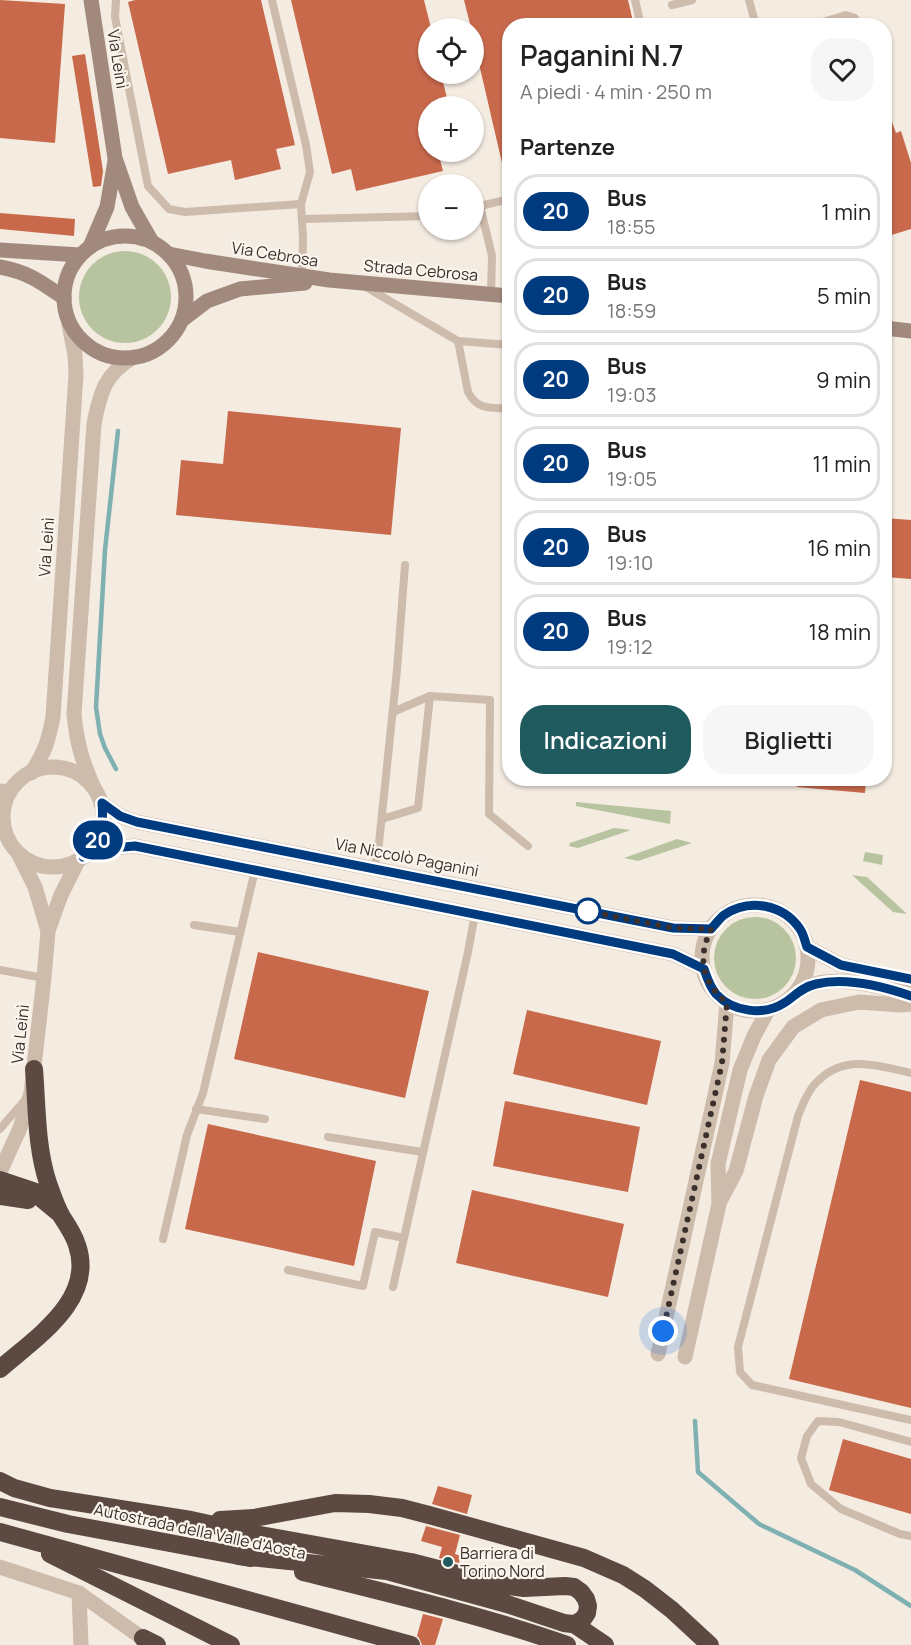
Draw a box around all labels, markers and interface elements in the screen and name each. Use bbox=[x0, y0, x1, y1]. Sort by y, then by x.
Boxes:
map controls bbox=[418, 18, 484, 240]
button: locate bbox=[418, 18, 484, 84]
street label: Via Leinì bbox=[102, 28, 134, 90]
text: Paganini N.7 bbox=[520, 36, 683, 74]
button: heart bbox=[811, 38, 874, 101]
text: A piedi · 4 min · 250 m bbox=[520, 78, 712, 105]
button: + bbox=[418, 96, 484, 162]
text: Partenze bbox=[520, 132, 615, 162]
button: − bbox=[418, 174, 484, 240]
text: Bus bbox=[607, 183, 647, 213]
text: 20 bbox=[543, 197, 569, 225]
text: 1 min bbox=[821, 197, 871, 227]
text: 18:55 bbox=[607, 213, 656, 240]
street label: Via Cebrosa bbox=[230, 236, 320, 272]
street label: Strada Cebrosa bbox=[363, 254, 479, 286]
text: Bus bbox=[607, 267, 647, 297]
text: 20 bbox=[543, 281, 569, 309]
text: 5 min bbox=[817, 281, 871, 311]
text: 18:59 bbox=[607, 297, 656, 324]
text: Bus bbox=[607, 351, 647, 381]
text: 20 bbox=[543, 365, 569, 393]
text: 9 min bbox=[816, 365, 871, 395]
text: 19:03 bbox=[607, 381, 656, 408]
text: Bus bbox=[607, 435, 647, 465]
text: 20 bbox=[543, 449, 569, 477]
text: 11 min bbox=[813, 449, 871, 479]
text: 19:05 bbox=[607, 465, 657, 492]
street label: Via Leinì bbox=[33, 516, 59, 578]
text: Bus bbox=[607, 519, 647, 549]
text: 20 bbox=[543, 533, 569, 561]
text: 16 min bbox=[808, 533, 871, 563]
text: 19:10 bbox=[607, 549, 653, 576]
text: Bus bbox=[607, 603, 647, 633]
text: 20 bbox=[543, 617, 569, 645]
text: 18 min bbox=[808, 617, 871, 647]
text: 19:12 bbox=[607, 633, 652, 660]
button: Indicazioni bbox=[520, 705, 691, 774]
button: Biglietti bbox=[703, 705, 874, 774]
line badge: 20 bbox=[71, 820, 125, 860]
text: 20 bbox=[85, 826, 111, 854]
street label: Via Niccolò Paganini bbox=[333, 832, 481, 882]
unlabelled marker bbox=[575, 898, 601, 924]
street label: Via Leinì bbox=[6, 1003, 34, 1065]
your location bbox=[648, 1316, 678, 1346]
street label: Autostrada della Valle d'Aosta bbox=[92, 1498, 308, 1564]
place label: Barriera di Torino Nord bbox=[460, 1542, 545, 1582]
marker: Barriera di Torino Nord bbox=[441, 1555, 455, 1569]

